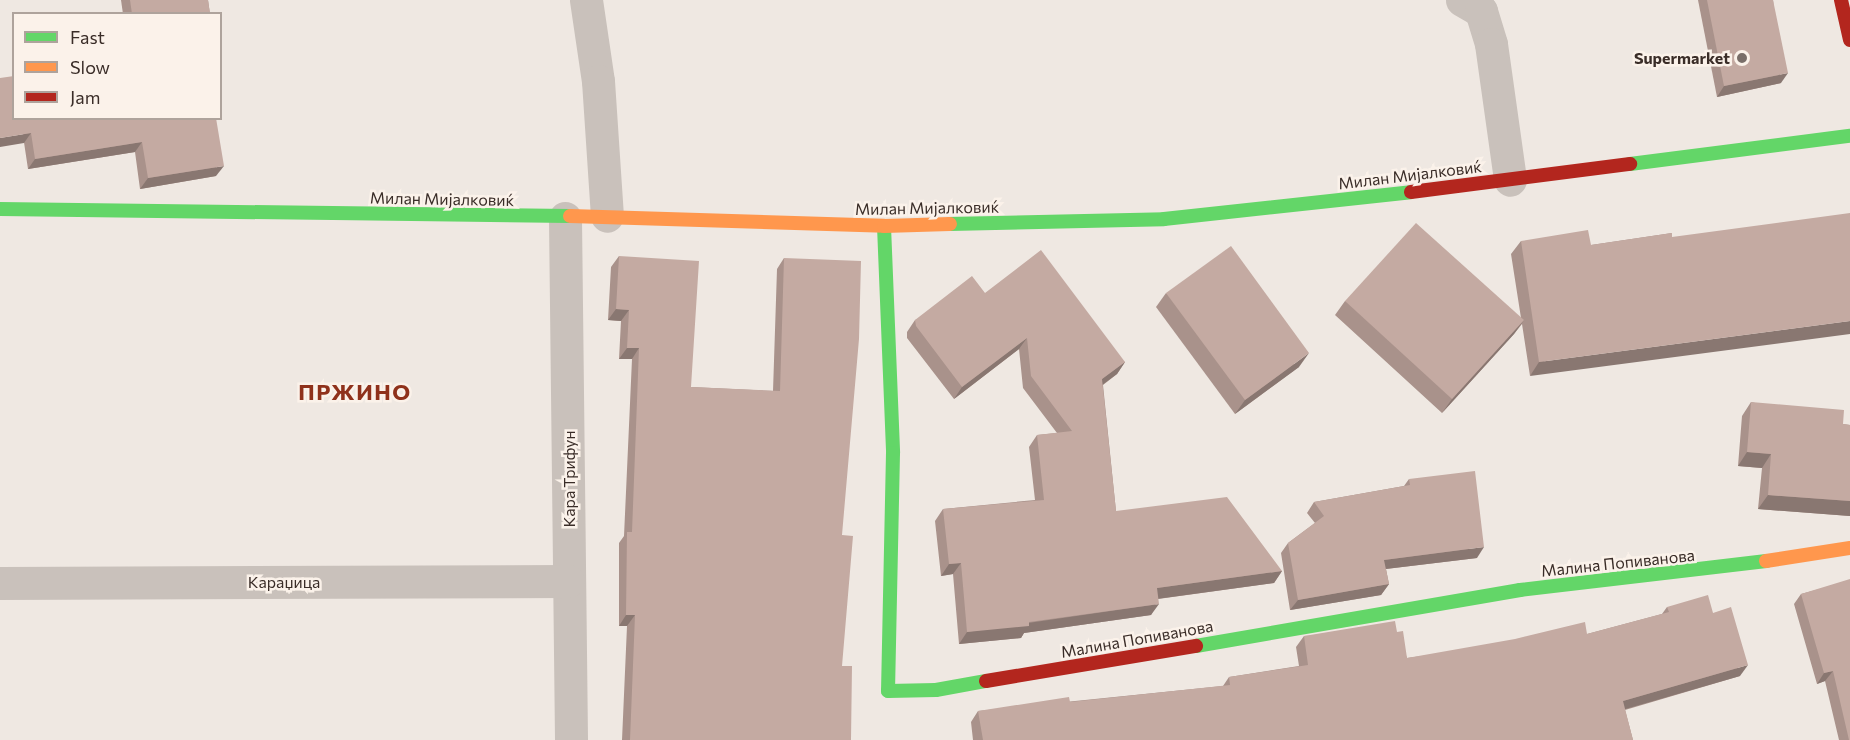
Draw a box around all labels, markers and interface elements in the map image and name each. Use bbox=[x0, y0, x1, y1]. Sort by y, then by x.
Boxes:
legend bbox=[12, 12, 222, 120]
text: Fast bbox=[70, 26, 105, 48]
place label: Supermarket bbox=[1634, 48, 1730, 68]
marker: Supermarket bbox=[1735, 51, 1749, 65]
text: Slow bbox=[70, 56, 110, 78]
text: Jam bbox=[70, 86, 100, 108]
street label: Милан Мијалковиќ bbox=[1337, 157, 1483, 193]
street label: Милан Мијалковиќ bbox=[370, 188, 514, 210]
street label: Милан Мијалковиќ bbox=[855, 197, 999, 219]
district label: ПРЖИНО bbox=[298, 379, 412, 405]
street label: Кара Трифун bbox=[559, 431, 579, 527]
street label: Малина Попиванова bbox=[1540, 545, 1696, 581]
street label: Караџица bbox=[248, 572, 320, 592]
street label: Малина Попиванова bbox=[1059, 616, 1215, 662]

